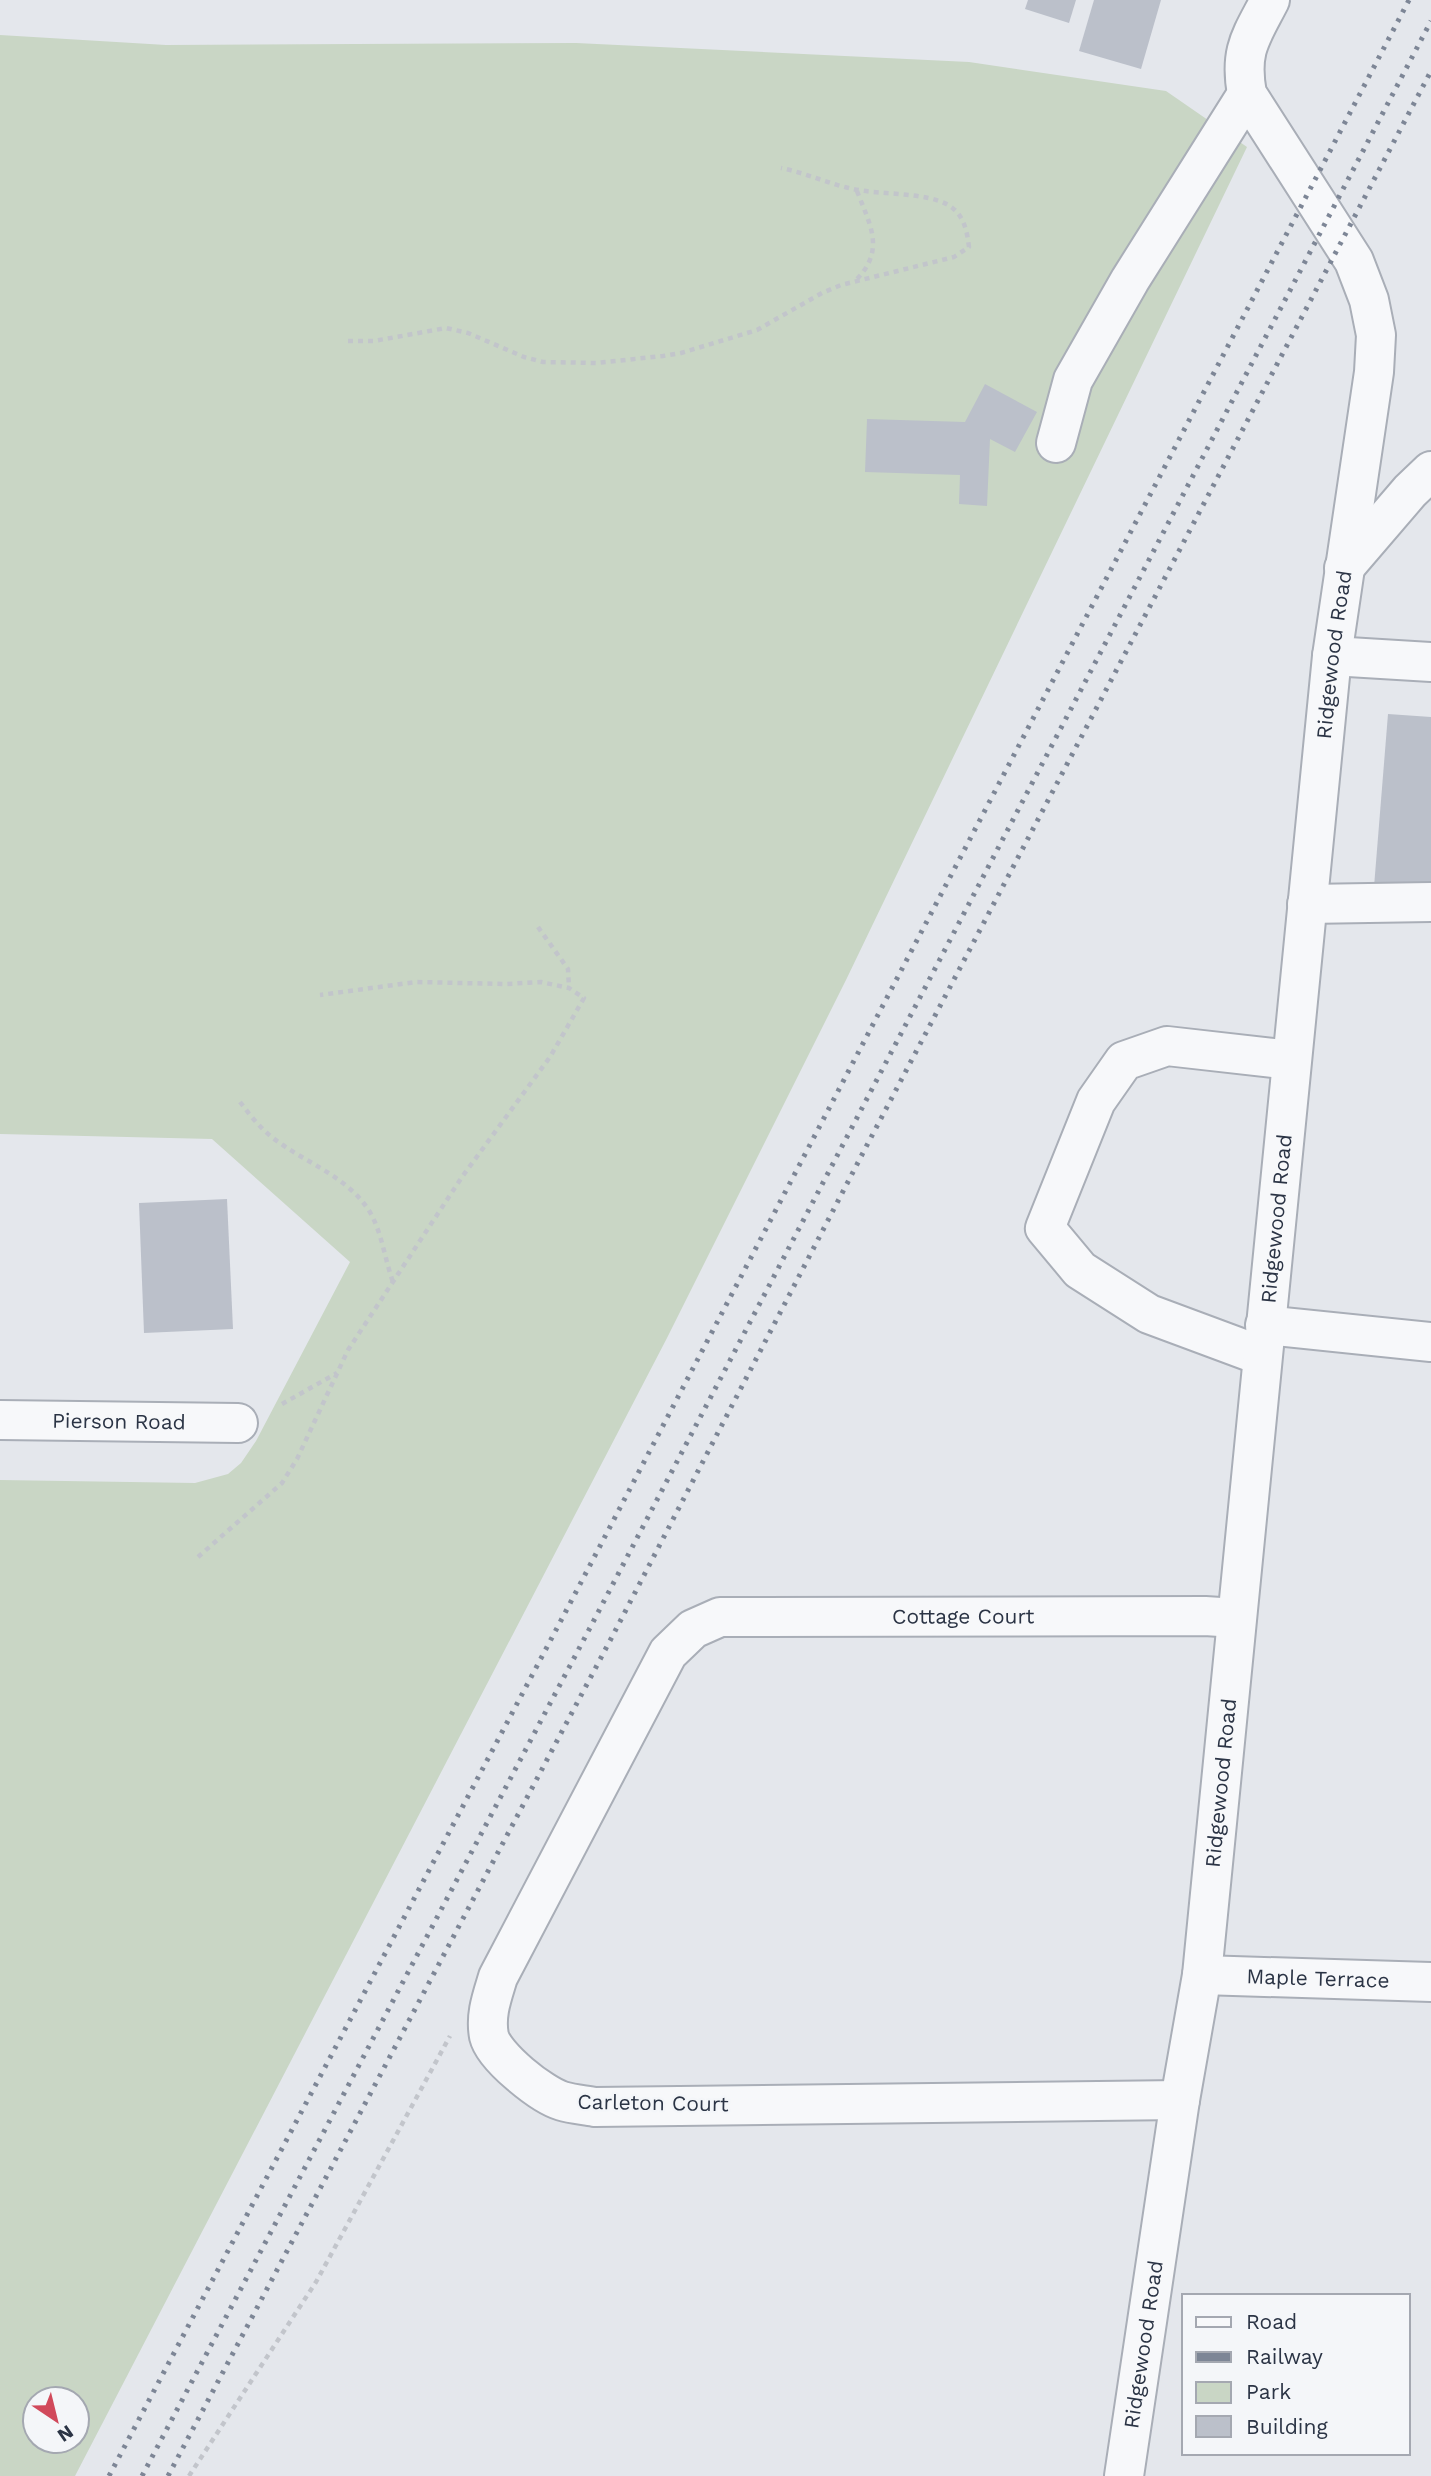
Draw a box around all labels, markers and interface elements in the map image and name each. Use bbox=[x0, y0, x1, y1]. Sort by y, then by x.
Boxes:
street label: Ridgewood Road bbox=[1311, 569, 1357, 740]
street label: Ridgewood Road bbox=[1255, 1133, 1297, 1304]
street label: Pierson Road bbox=[52, 1408, 186, 1434]
street label: Cottage Court bbox=[892, 1603, 1034, 1629]
street label: Ridgewood Road bbox=[1200, 1697, 1241, 1869]
street label: Maple Terrace bbox=[1246, 1963, 1390, 1993]
street label: Carleton Court bbox=[577, 2089, 729, 2116]
street label: Ridgewood Road bbox=[1118, 2259, 1168, 2430]
legend bbox=[1182, 2294, 1410, 2455]
text: Road bbox=[1246, 2309, 1297, 2334]
text: Railway bbox=[1246, 2344, 1323, 2369]
text: Park bbox=[1246, 2379, 1291, 2404]
north arrow bbox=[21, 2385, 91, 2455]
text: Building bbox=[1246, 2414, 1328, 2439]
text: N bbox=[53, 2420, 78, 2447]

